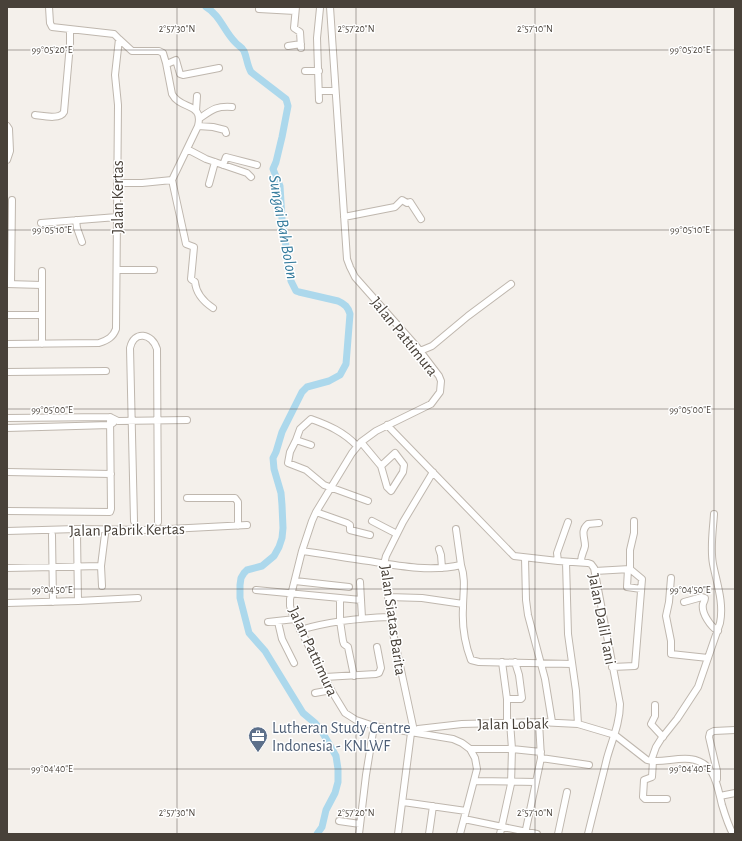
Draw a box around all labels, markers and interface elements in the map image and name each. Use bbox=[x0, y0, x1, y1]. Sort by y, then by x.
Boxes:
text: 2°57'30"N bbox=[159, 24, 195, 34]
text: 2°57'20"N bbox=[338, 24, 374, 34]
text: 2°57'10"N bbox=[517, 24, 553, 34]
text: 99°05'20"E bbox=[32, 45, 73, 55]
text: 99°05'20"E bbox=[670, 45, 711, 55]
street label: Jalan Kertas bbox=[110, 160, 126, 234]
water label: Sungai Bah Bolon bbox=[266, 173, 301, 281]
text: 99°05'10"E bbox=[32, 225, 72, 235]
text: 99°05'10"E bbox=[670, 225, 710, 235]
street label: Jalan Pattimura bbox=[368, 294, 441, 379]
text: 99°05'00"E bbox=[31, 405, 73, 415]
text: 99°05'00"E bbox=[669, 405, 711, 415]
street label: Jalan Pabrik Kertas bbox=[69, 521, 185, 539]
street label: Jalan Siatas Barita bbox=[377, 564, 409, 676]
street label: Jalan Dalil Tani bbox=[585, 572, 619, 666]
text: 99°04'50"E bbox=[31, 585, 73, 595]
text: 99°04'50"E bbox=[669, 585, 711, 595]
street label: Jalan Pattimura bbox=[285, 604, 341, 699]
street label: Jalan Lobak bbox=[477, 715, 550, 733]
place label: Lutheran Study Centre Indonesia - KNLWF bbox=[272, 720, 411, 754]
office icon: Lutheran Study Centre Indonesia - KNLWF bbox=[247, 725, 269, 753]
text: 99°04'40"E bbox=[31, 764, 73, 774]
text: 99°04'40"E bbox=[669, 764, 711, 774]
text: 2°57'30"N bbox=[159, 808, 195, 818]
text: 2°57'20"N bbox=[338, 808, 374, 818]
text: 2°57'10"N bbox=[517, 808, 553, 818]

